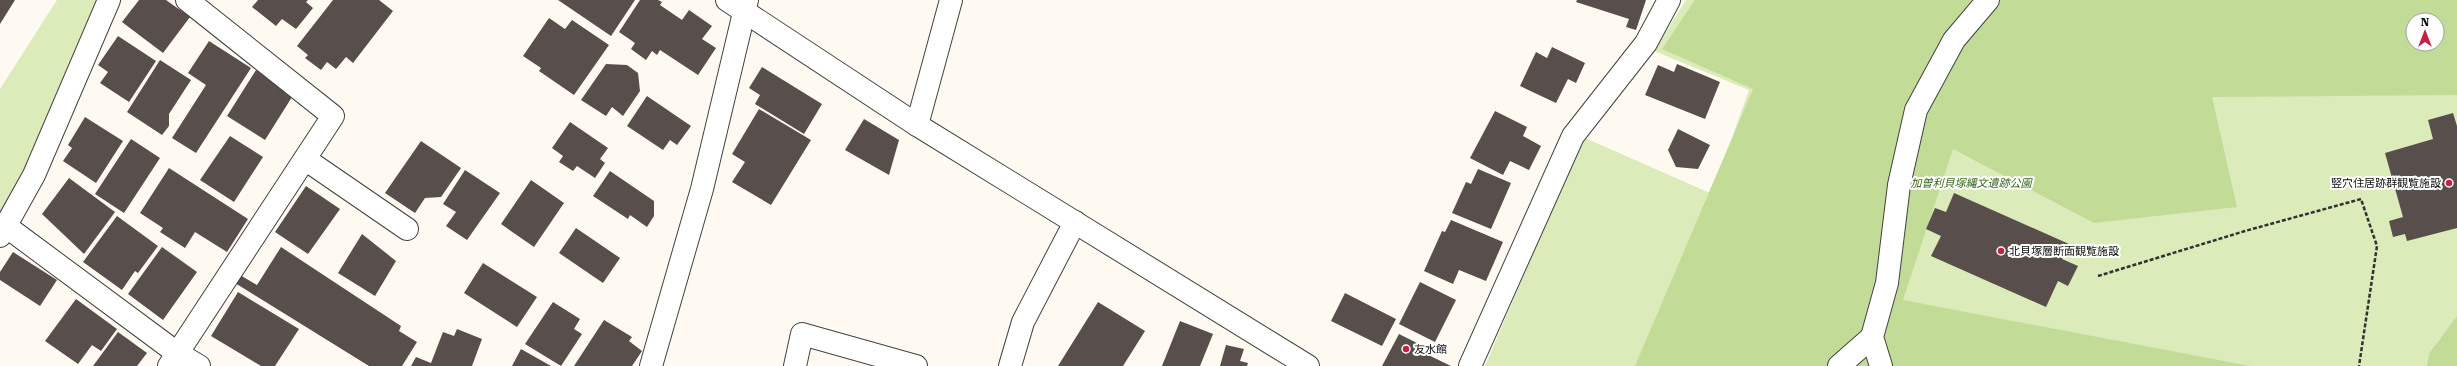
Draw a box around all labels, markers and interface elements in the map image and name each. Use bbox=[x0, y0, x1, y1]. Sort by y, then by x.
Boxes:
north arrow bbox=[2405, 12, 2445, 52]
text: N bbox=[2421, 16, 2430, 29]
park label: 加曽利貝塚縄文遺跡公園 bbox=[1911, 177, 2033, 190]
place label: 竪穴住居跡群観覧施設 bbox=[2331, 177, 2441, 190]
marker: 竪穴住居跡群観覧施設 bbox=[2444, 178, 2454, 188]
place label: 北貝塚層断面観覧施設 bbox=[2009, 245, 2119, 258]
marker: 北貝塚層断面観覧施設 bbox=[1996, 246, 2006, 256]
place label: 友水館 bbox=[1414, 343, 1447, 356]
marker: 友水館 bbox=[1401, 344, 1411, 354]

